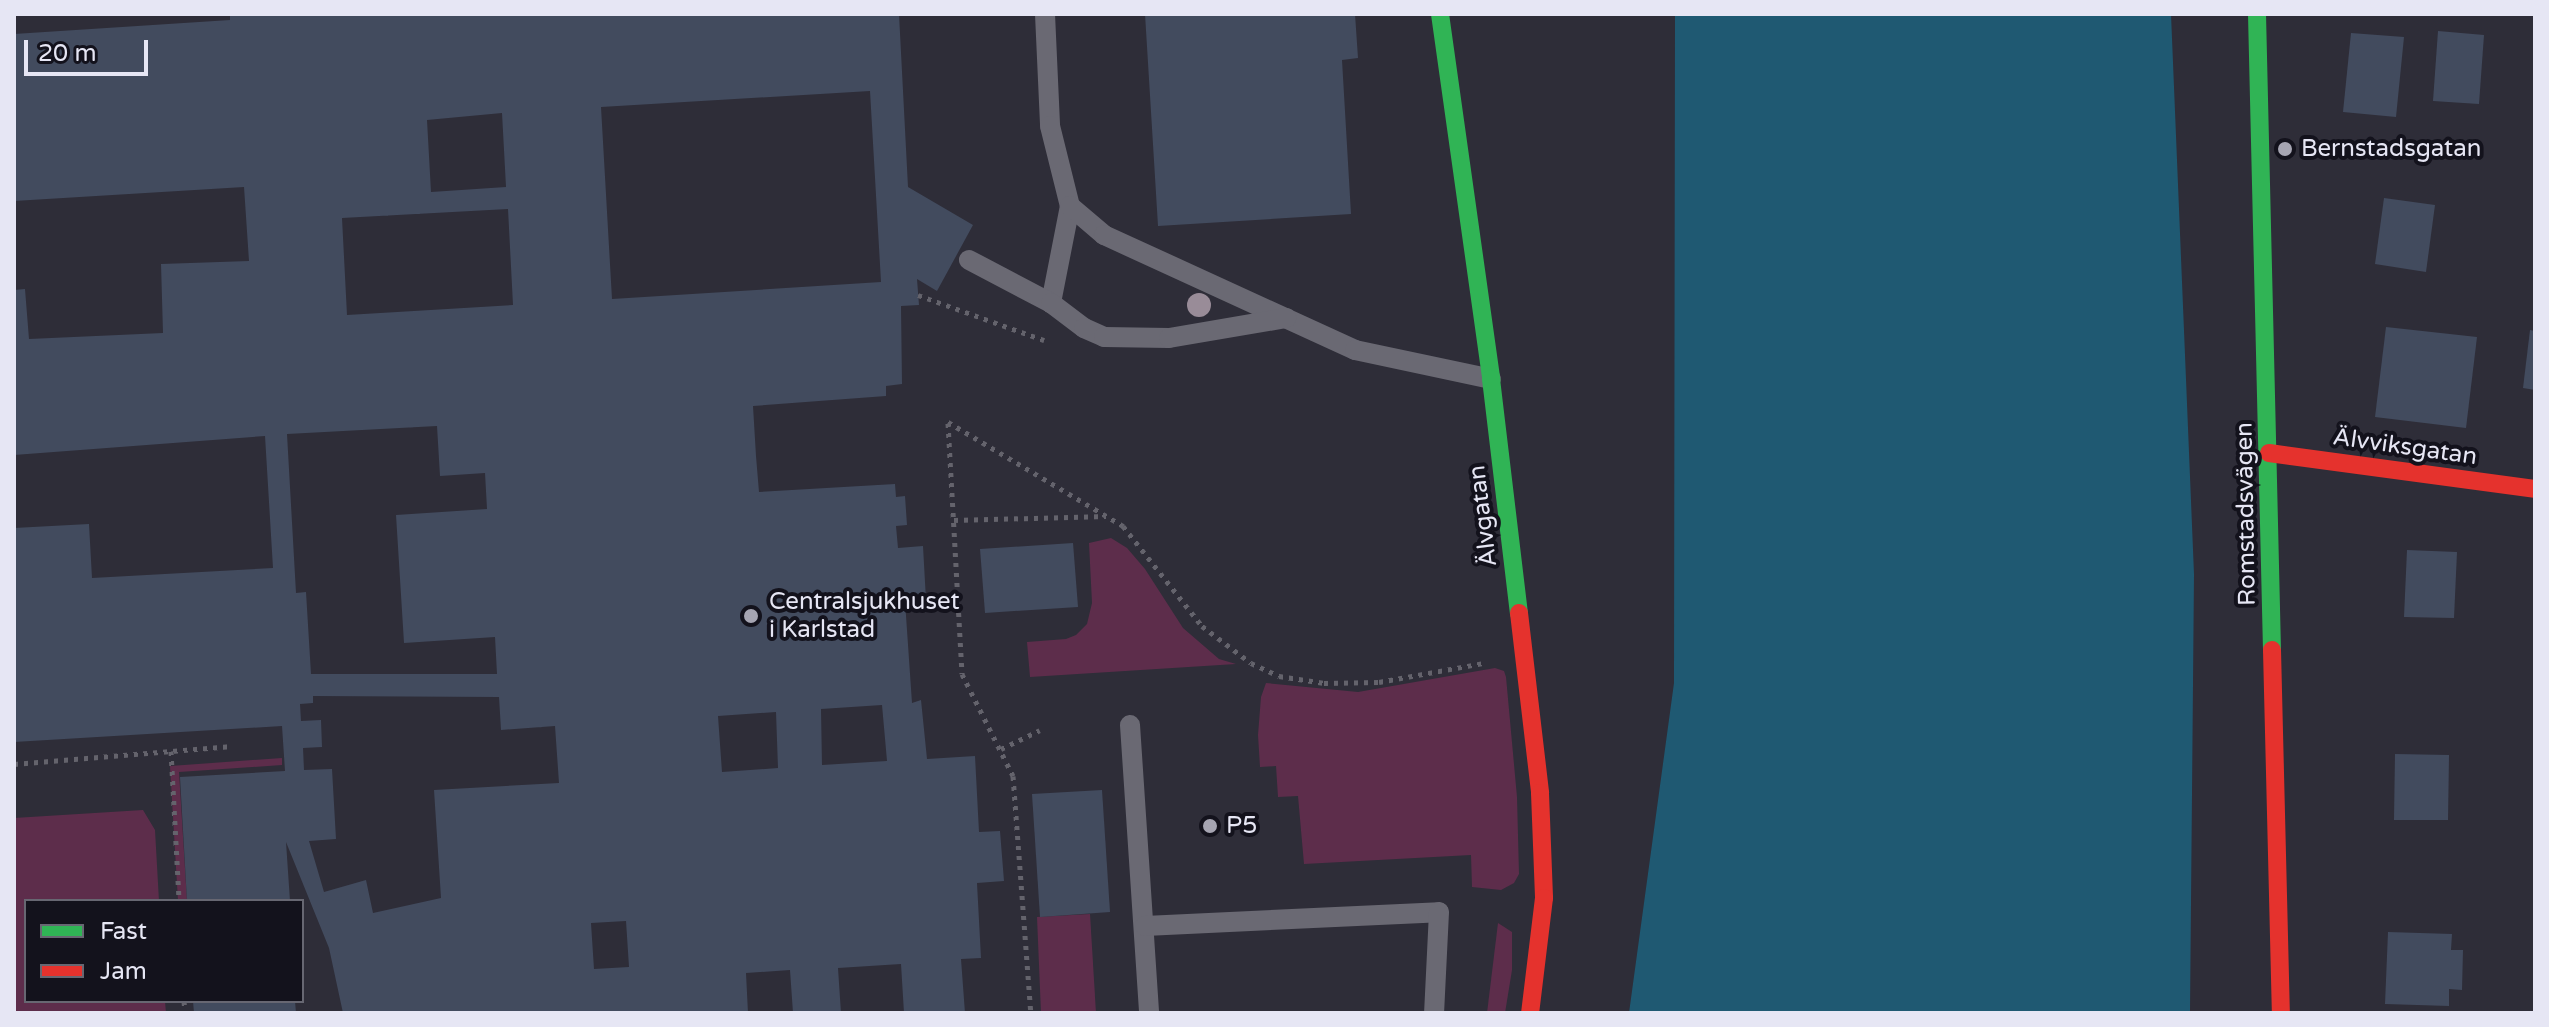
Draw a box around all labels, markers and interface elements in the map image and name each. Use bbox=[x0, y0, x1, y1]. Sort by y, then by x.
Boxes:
scale bar bbox=[28, 24, 152, 74]
text: 20 m bbox=[38, 39, 96, 68]
place label: Bernstadsgatan bbox=[2301, 135, 2481, 163]
marker: Bernstadsgatan bbox=[2276, 140, 2294, 158]
street label: Romstadsvägen bbox=[2230, 422, 2262, 606]
street label: Älvviksgatan bbox=[2331, 423, 2479, 471]
street label: Älvgatan bbox=[1462, 464, 1504, 568]
place label: Centralsjukhuset i Karlstad bbox=[769, 588, 960, 644]
marker: Centralsjukhuset i Karlstad bbox=[740, 605, 762, 627]
place label: P5 bbox=[1226, 812, 1257, 840]
marker: P5 bbox=[1201, 817, 1219, 835]
legend bbox=[24, 899, 304, 1003]
text: Fast bbox=[100, 917, 147, 946]
text: Jam bbox=[100, 957, 147, 986]

